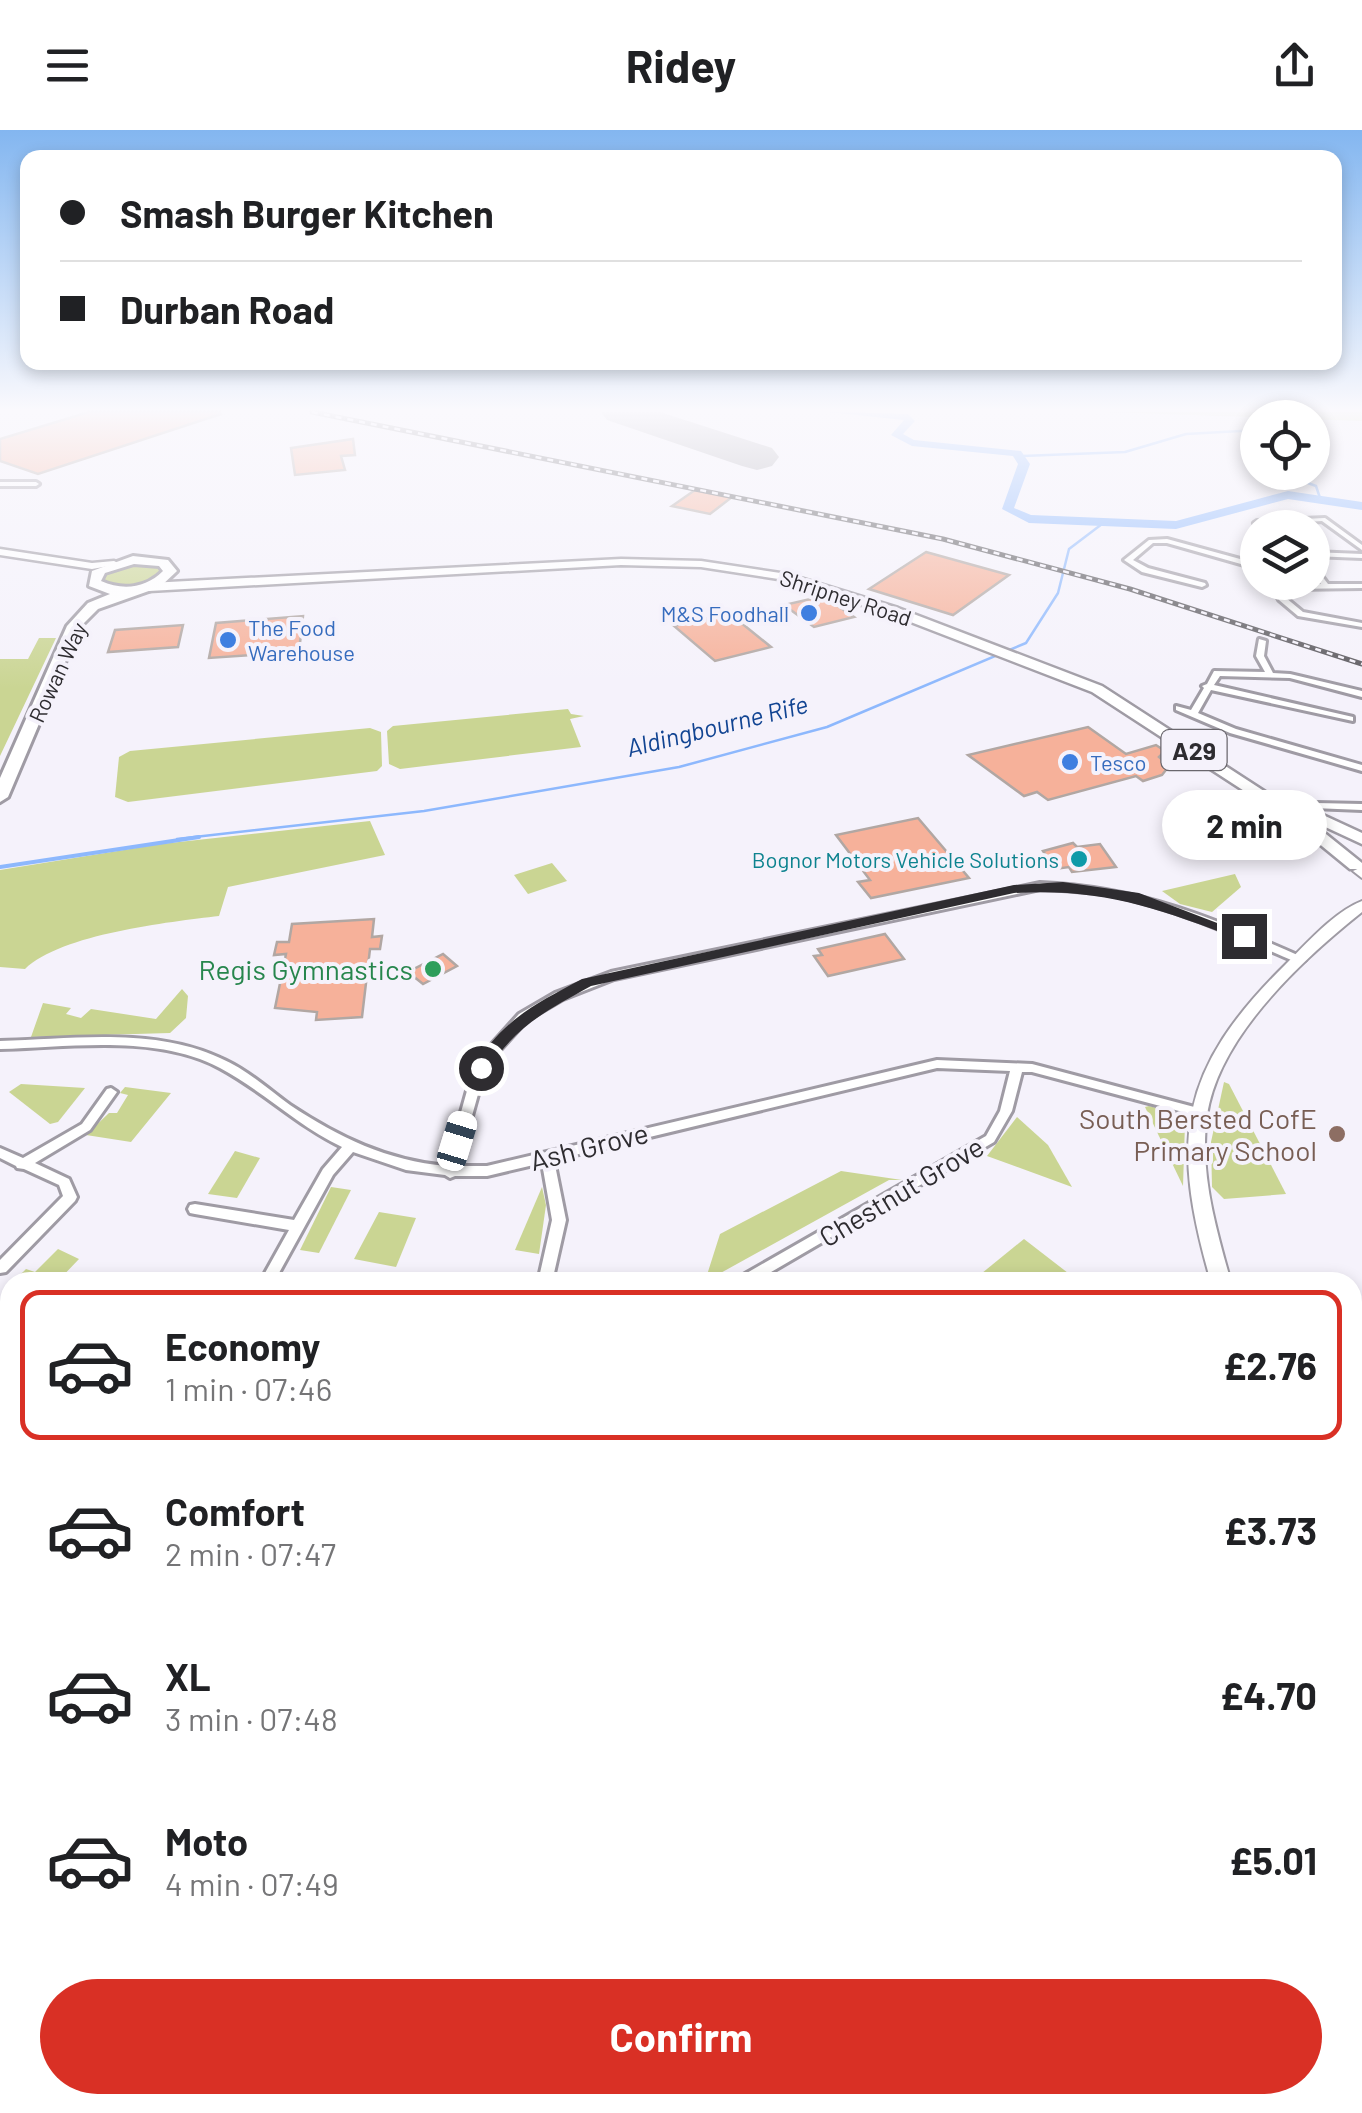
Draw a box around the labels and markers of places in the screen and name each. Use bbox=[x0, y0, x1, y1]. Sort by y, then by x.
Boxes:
place label: M&S Foodhall bbox=[661, 600, 789, 626]
marker: M&S Foodhall bbox=[798, 602, 820, 624]
place label: The Food Warehouse bbox=[248, 614, 355, 665]
marker: The Food Warehouse bbox=[217, 629, 239, 651]
place label: Tesco bbox=[1090, 749, 1146, 775]
marker: Tesco bbox=[1059, 751, 1081, 773]
place label: Bognor Motors Vehicle Solutions bbox=[752, 846, 1059, 872]
marker: Bognor Motors Vehicle Solutions bbox=[1068, 848, 1090, 870]
place label: Regis Gymnastics bbox=[198, 952, 413, 986]
marker: Regis Gymnastics bbox=[422, 958, 444, 980]
place label: South Bersted CofE Primary School bbox=[1079, 1101, 1317, 1167]
marker: South Bersted CofE Primary School bbox=[1326, 1123, 1348, 1145]

